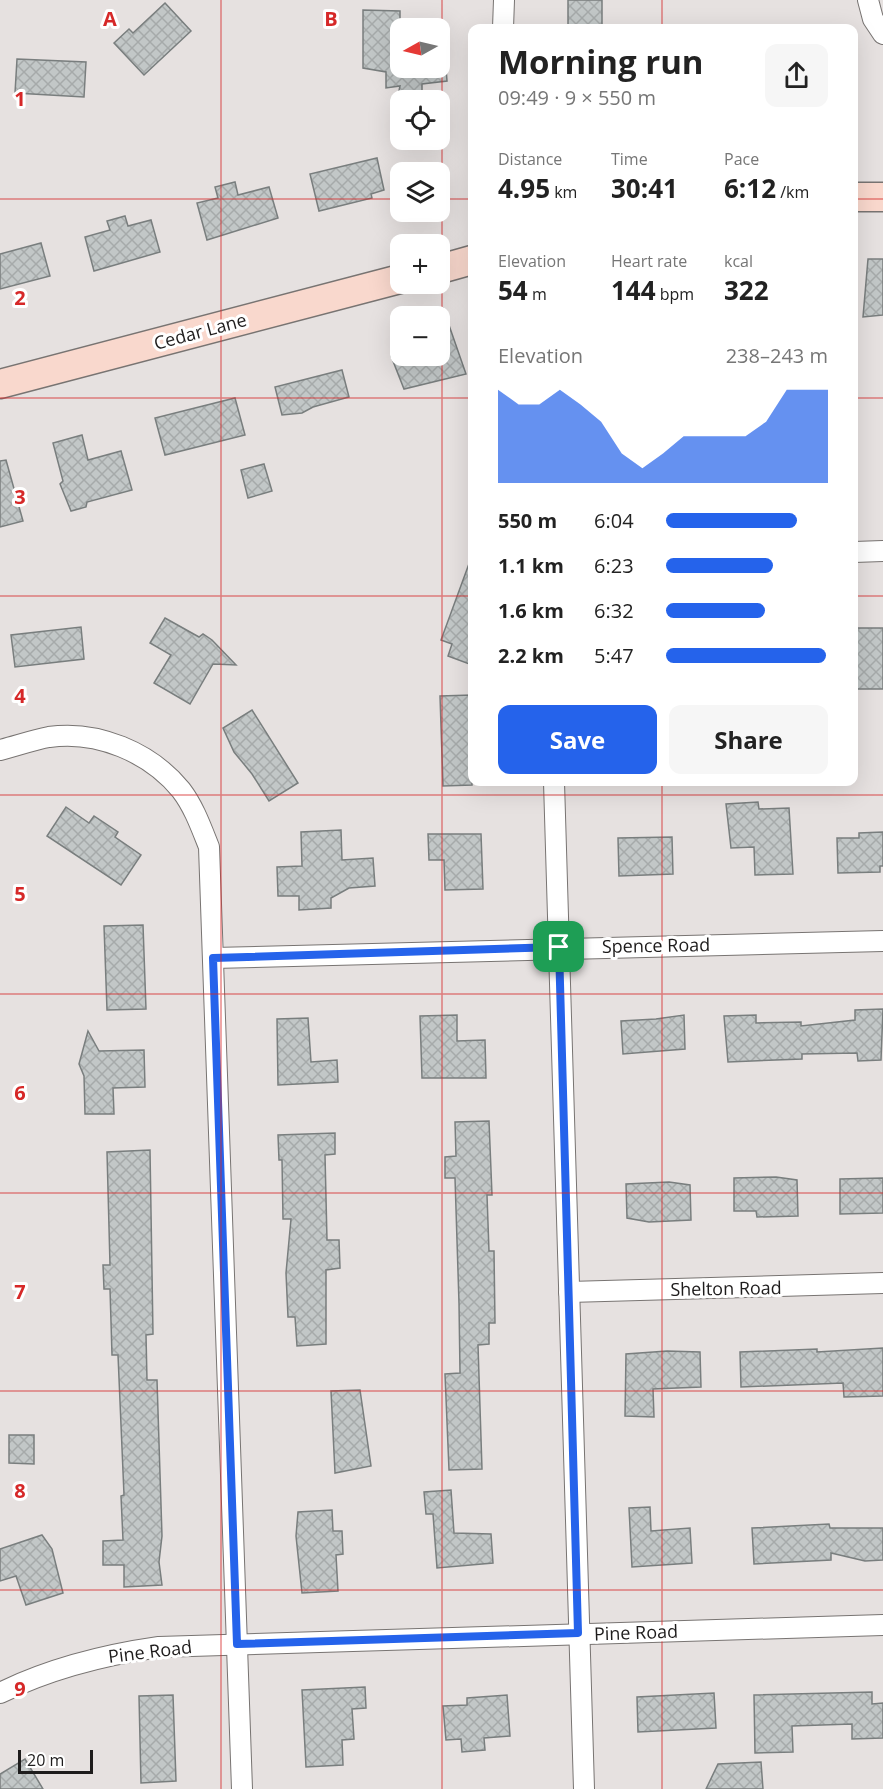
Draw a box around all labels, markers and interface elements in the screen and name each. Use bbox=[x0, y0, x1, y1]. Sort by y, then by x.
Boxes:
text: A bbox=[103, 5, 117, 32]
text: B bbox=[324, 5, 338, 32]
north arrow bbox=[390, 18, 450, 78]
map controls bbox=[390, 18, 450, 366]
text: Morning run bbox=[498, 39, 704, 84]
button: share bbox=[765, 44, 828, 107]
text: 09:49 · 9 × 550 m bbox=[498, 84, 656, 111]
text: 1 bbox=[14, 85, 26, 112]
button: locate bbox=[390, 90, 450, 150]
text: Distance bbox=[498, 148, 562, 170]
text: Time bbox=[611, 148, 648, 170]
text: Pace bbox=[724, 148, 759, 170]
button: layers bbox=[390, 162, 450, 222]
text: 4.95 bbox=[498, 170, 550, 206]
text: 30:41 bbox=[611, 170, 678, 206]
text: 6:12 bbox=[724, 170, 776, 206]
text: km bbox=[550, 181, 577, 203]
text: /km bbox=[776, 181, 809, 203]
button: + bbox=[390, 234, 450, 294]
text: Elevation bbox=[498, 250, 566, 272]
text: Heart rate bbox=[611, 250, 687, 272]
text: kcal bbox=[724, 250, 753, 272]
text: 54 bbox=[498, 272, 528, 308]
text: 144 bbox=[611, 272, 656, 308]
text: 322 bbox=[724, 272, 769, 308]
text: m bbox=[528, 283, 547, 305]
text: bpm bbox=[656, 283, 694, 305]
text: 2 bbox=[14, 284, 26, 311]
button: − bbox=[390, 306, 450, 366]
street label: Cedar Lane bbox=[151, 307, 249, 355]
text: Elevation bbox=[498, 342, 583, 369]
text: 238–243 m bbox=[726, 342, 828, 369]
text: 3 bbox=[14, 483, 26, 510]
text: 550 m bbox=[498, 507, 557, 534]
text: 6:04 bbox=[594, 507, 634, 534]
text: 1.1 km bbox=[498, 552, 564, 579]
text: 6:23 bbox=[594, 552, 634, 579]
text: 1.6 km bbox=[498, 597, 564, 624]
text: 6:32 bbox=[594, 597, 634, 624]
text: 2.2 km bbox=[498, 642, 564, 669]
text: 5:47 bbox=[594, 642, 634, 669]
text: 4 bbox=[14, 682, 26, 709]
button: Save bbox=[498, 705, 657, 774]
button: Share bbox=[669, 705, 828, 774]
text: 5 bbox=[14, 880, 26, 907]
pin bbox=[533, 921, 584, 972]
icon: arrive bbox=[542, 930, 575, 963]
street label: Spence Road bbox=[602, 932, 710, 958]
text: 6 bbox=[14, 1079, 26, 1106]
street label: Shelton Road bbox=[670, 1275, 782, 1301]
text: 7 bbox=[14, 1278, 26, 1305]
text: 8 bbox=[14, 1477, 26, 1504]
street label: Pine Road bbox=[594, 1619, 678, 1645]
street label: Pine Road bbox=[107, 1634, 193, 1668]
text: 9 bbox=[14, 1675, 26, 1702]
scale bar bbox=[18, 1747, 93, 1774]
text: 20 m bbox=[27, 1749, 64, 1771]

